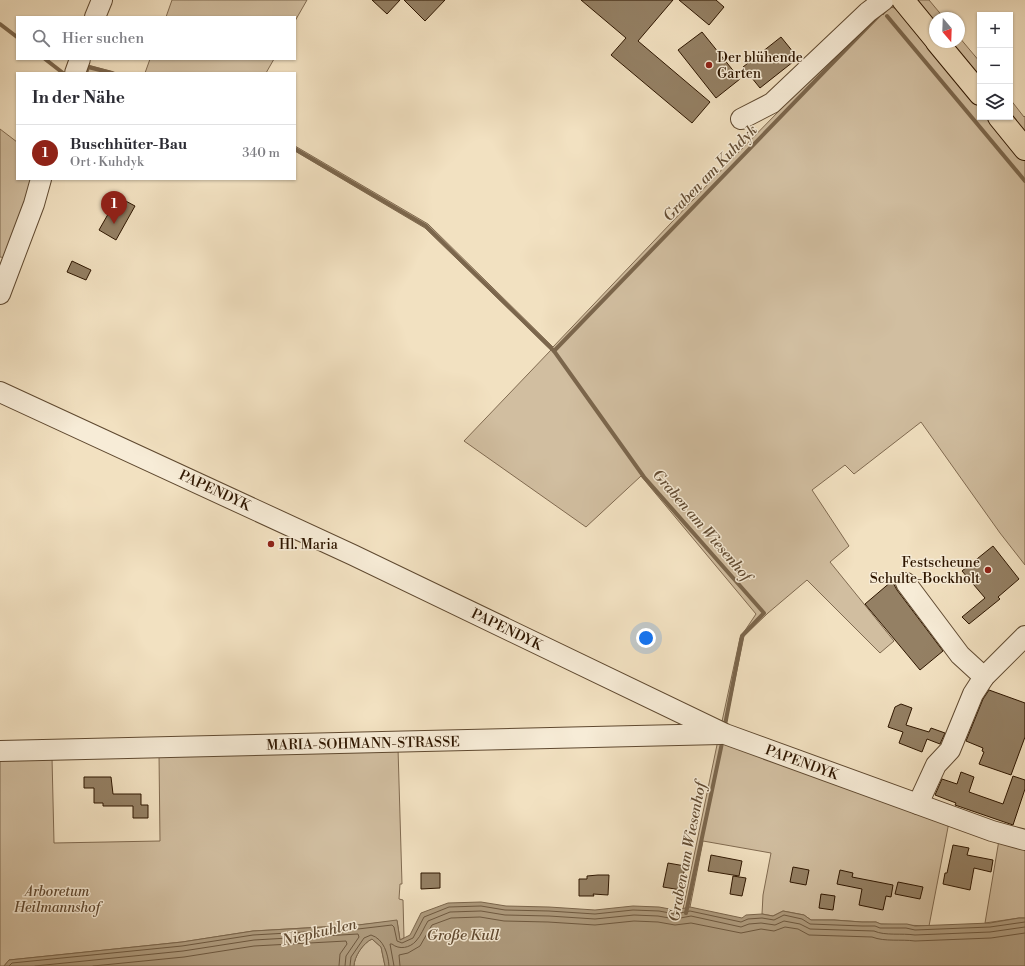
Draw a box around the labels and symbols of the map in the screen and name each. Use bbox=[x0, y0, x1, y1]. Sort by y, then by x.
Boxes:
north arrow bbox=[929, 12, 965, 48]
place label: Der blühende Garten bbox=[717, 49, 803, 83]
marker: Der blühende Garten bbox=[704, 60, 714, 70]
water label: Graben am Kuhdyk bbox=[659, 121, 762, 226]
pin: 1 bbox=[101, 191, 127, 224]
street label: PAPENDYK bbox=[176, 466, 254, 516]
water label: Graben am Wiesenhof bbox=[648, 466, 758, 588]
place label: Hl. Maria bbox=[279, 536, 339, 554]
marker: Hl. Maria bbox=[266, 539, 276, 549]
place label: Festscheune Schulte-Bockholt bbox=[870, 554, 980, 588]
marker: Festscheune Schulte-Bockholt bbox=[983, 565, 993, 575]
street label: PAPENDYK bbox=[468, 605, 546, 655]
your location bbox=[636, 628, 656, 648]
street label: MARIA-SOHMANN-STRASSE bbox=[266, 733, 460, 755]
street label: PAPENDYK bbox=[762, 741, 842, 785]
water label: Graben am Wiesenhof bbox=[665, 777, 711, 923]
park label: Arboretum Heilmannshof bbox=[13, 883, 104, 917]
water label: Niepkuhlen bbox=[279, 914, 359, 951]
water label: Große Kull bbox=[427, 926, 500, 945]

